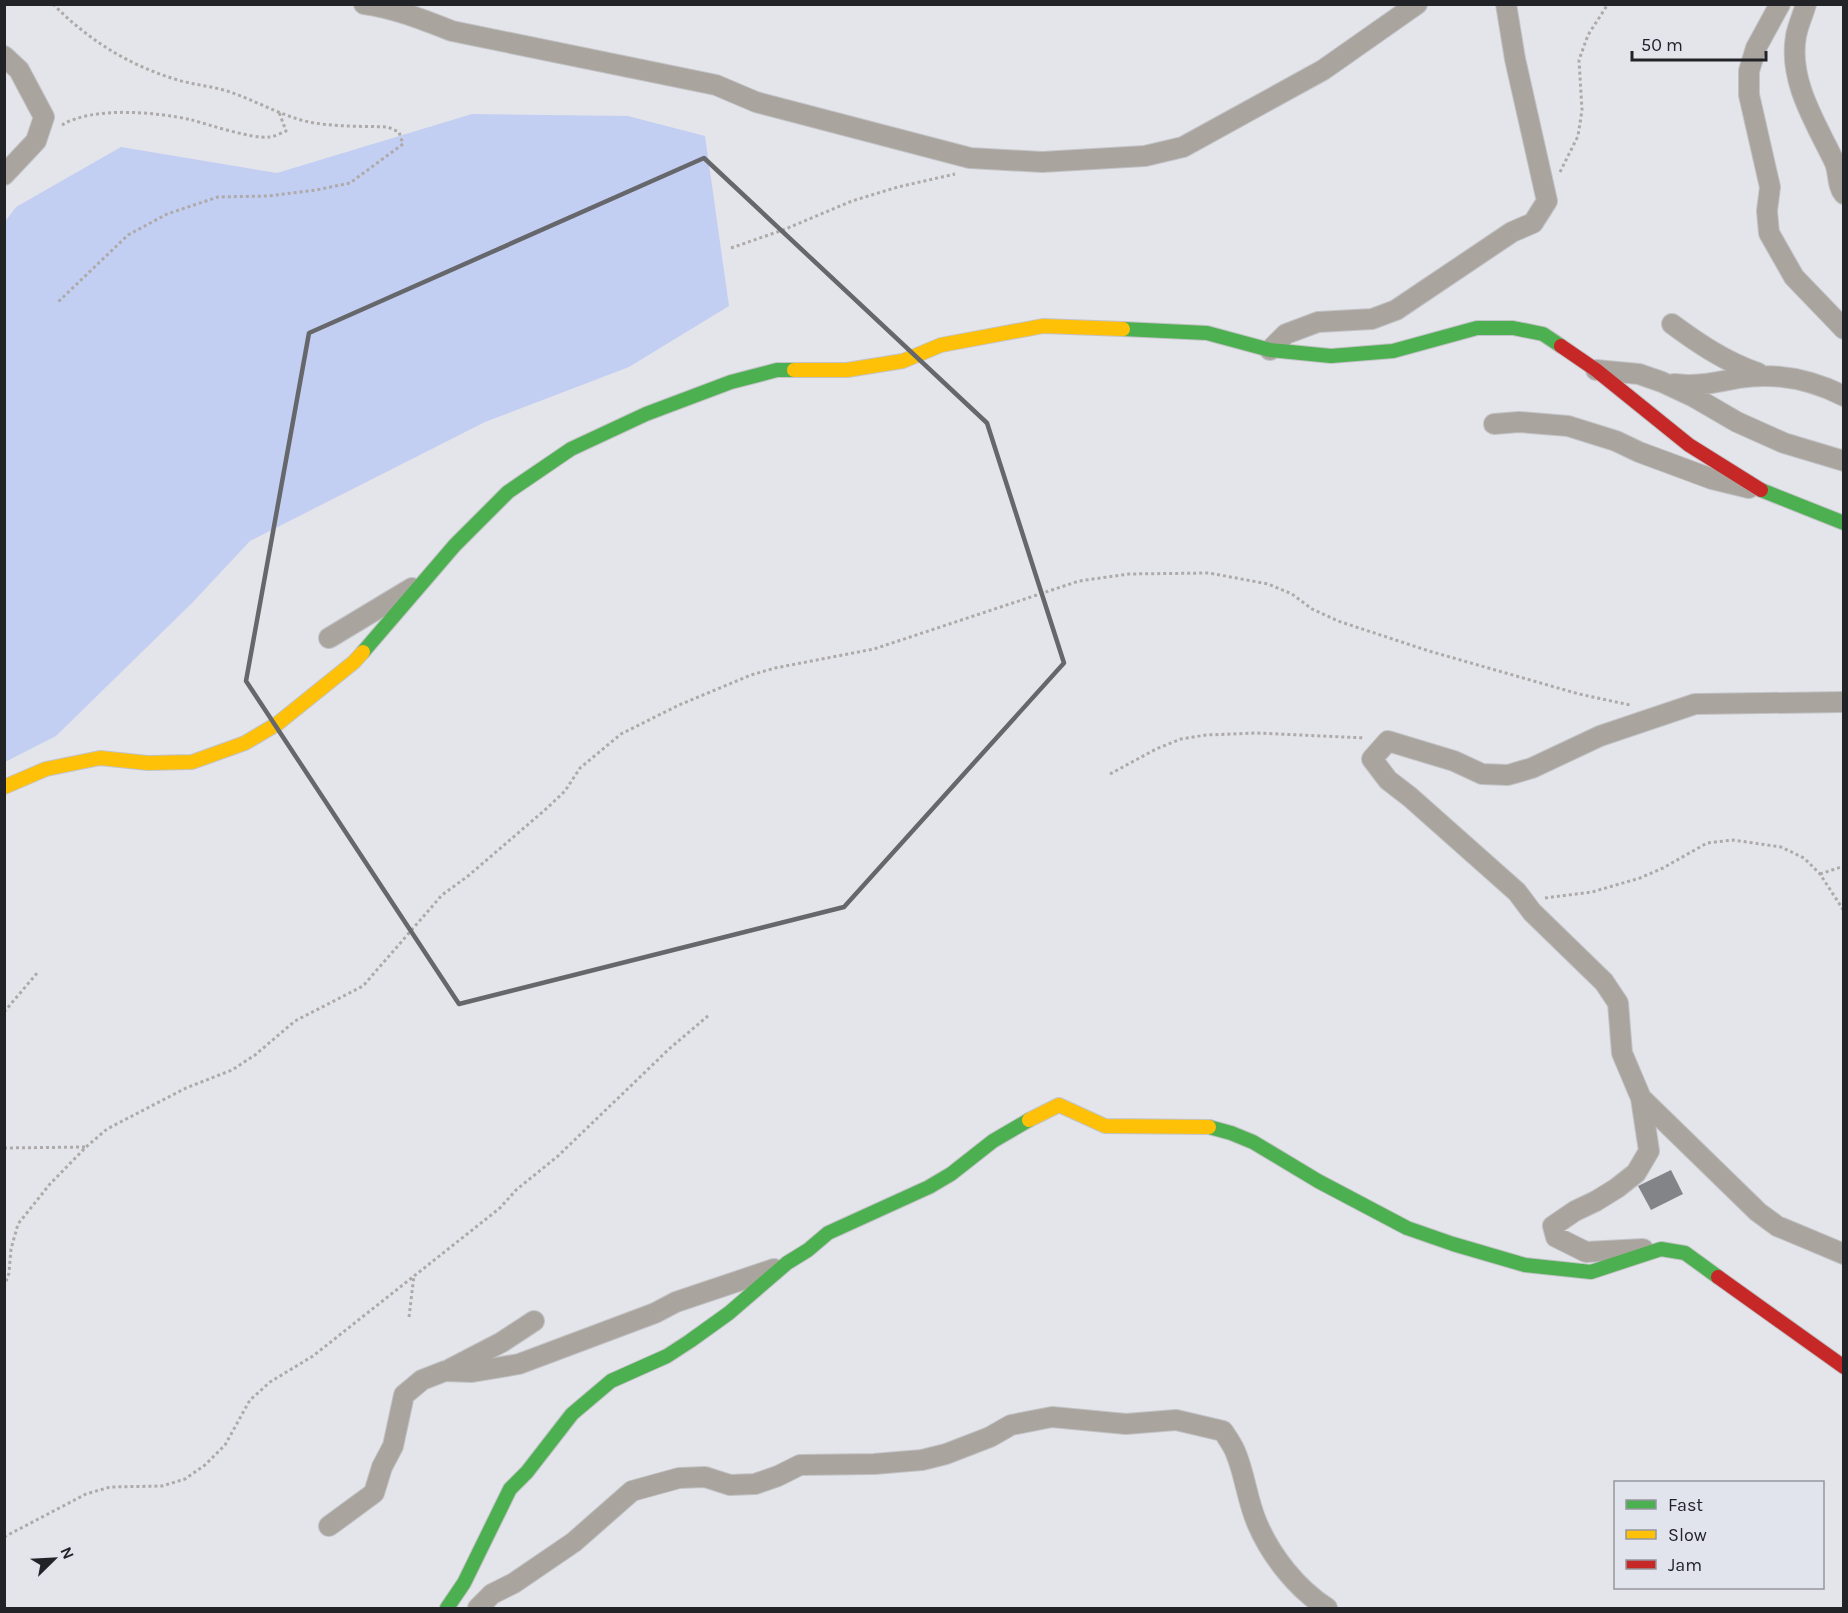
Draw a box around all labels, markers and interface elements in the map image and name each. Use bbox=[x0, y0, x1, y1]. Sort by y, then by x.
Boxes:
scale bar bbox=[1632, 24, 1766, 62]
text: 50 m bbox=[1641, 34, 1683, 56]
legend bbox=[1614, 1481, 1824, 1589]
text: Fast bbox=[1668, 1494, 1703, 1516]
text: Slow bbox=[1668, 1524, 1707, 1546]
north arrow bbox=[24, 1529, 84, 1589]
text: N bbox=[56, 1544, 78, 1562]
text: Jam bbox=[1668, 1554, 1702, 1576]

